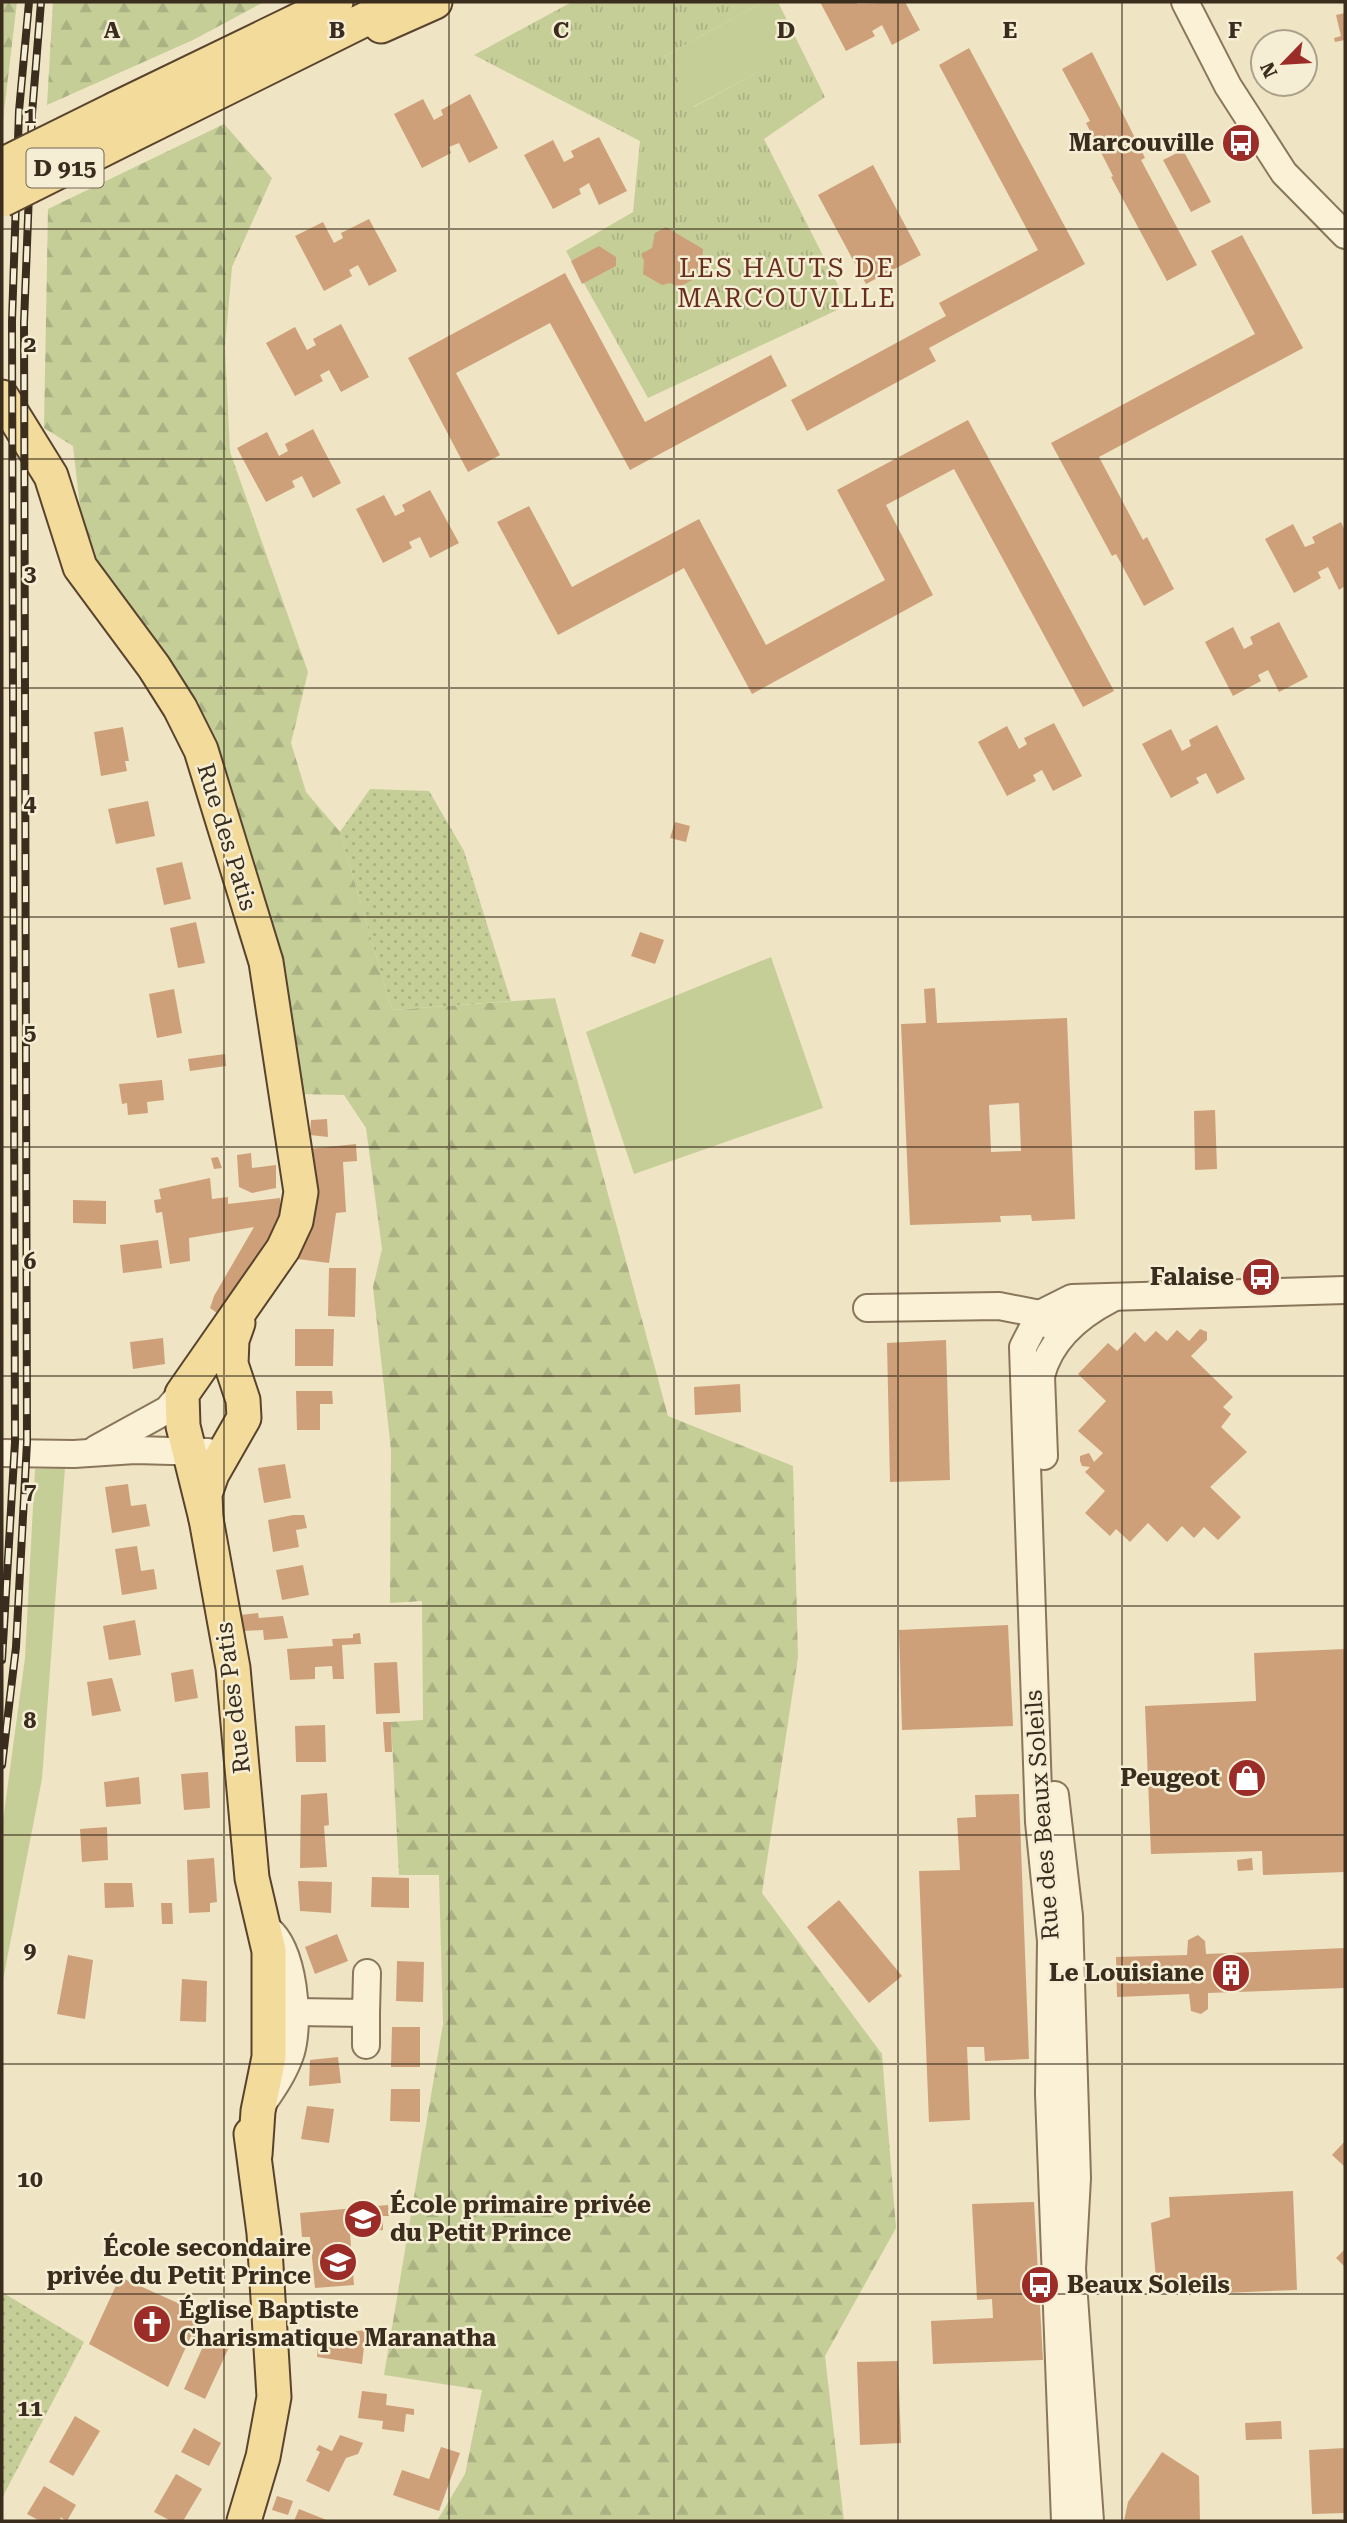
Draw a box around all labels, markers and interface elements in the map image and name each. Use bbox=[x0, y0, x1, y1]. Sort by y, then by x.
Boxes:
text: A bbox=[104, 17, 121, 44]
text: B bbox=[329, 17, 345, 44]
text: C bbox=[553, 17, 569, 44]
text: D bbox=[777, 17, 795, 44]
text: E bbox=[1003, 17, 1017, 44]
text: F bbox=[1228, 17, 1242, 44]
north arrow bbox=[1249, 28, 1319, 98]
text: N bbox=[1255, 58, 1283, 81]
text: 1 bbox=[24, 102, 37, 129]
bus stop icon: Marcouville bbox=[1220, 122, 1262, 164]
place label: Marcouville bbox=[1069, 129, 1214, 157]
road number: D 915 bbox=[27, 148, 104, 188]
district label: LES HAUTS DE MARCOUVILLE bbox=[677, 253, 897, 313]
text: 2 bbox=[24, 331, 36, 358]
text: 3 bbox=[24, 560, 37, 587]
street label: Rue des Patis bbox=[191, 760, 263, 914]
text: 4 bbox=[24, 790, 37, 817]
text: 5 bbox=[24, 1019, 37, 1046]
text: 6 bbox=[24, 1248, 37, 1275]
bus stop icon: Falaise bbox=[1240, 1256, 1282, 1298]
place label: Falaise bbox=[1150, 1263, 1234, 1291]
text: 7 bbox=[24, 1478, 37, 1505]
street label: Rue des Patis bbox=[210, 1621, 256, 1775]
street label: Rue des Beaux Soleils bbox=[1019, 1689, 1065, 1941]
text: 8 bbox=[24, 1707, 37, 1734]
shop icon: Peugeot bbox=[1226, 1757, 1268, 1799]
place label: Peugeot bbox=[1120, 1764, 1220, 1792]
text: 9 bbox=[24, 1937, 37, 1964]
building icon: Le Louisiane bbox=[1210, 1952, 1252, 1994]
place label: Le Louisiane bbox=[1049, 1959, 1204, 1987]
text: 10 bbox=[17, 2166, 43, 2193]
place label: École primaire privée du Petit Prince bbox=[390, 2189, 651, 2247]
school or university icon: École primaire privée du Petit Prince bbox=[342, 2198, 384, 2240]
place label: École secondaire privée du Petit Prince bbox=[47, 2232, 311, 2290]
school or university icon: École secondaire privée du Petit Prince bbox=[317, 2241, 359, 2283]
bus stop icon: Beaux Soleils bbox=[1019, 2264, 1061, 2306]
place label: Beaux Soleils bbox=[1067, 2271, 1230, 2299]
place label: Église Baptiste Charismatique Maranatha bbox=[179, 2294, 496, 2352]
church icon: Église Baptiste Charismatique Maranatha bbox=[131, 2303, 173, 2345]
text: 11 bbox=[17, 2395, 43, 2422]

